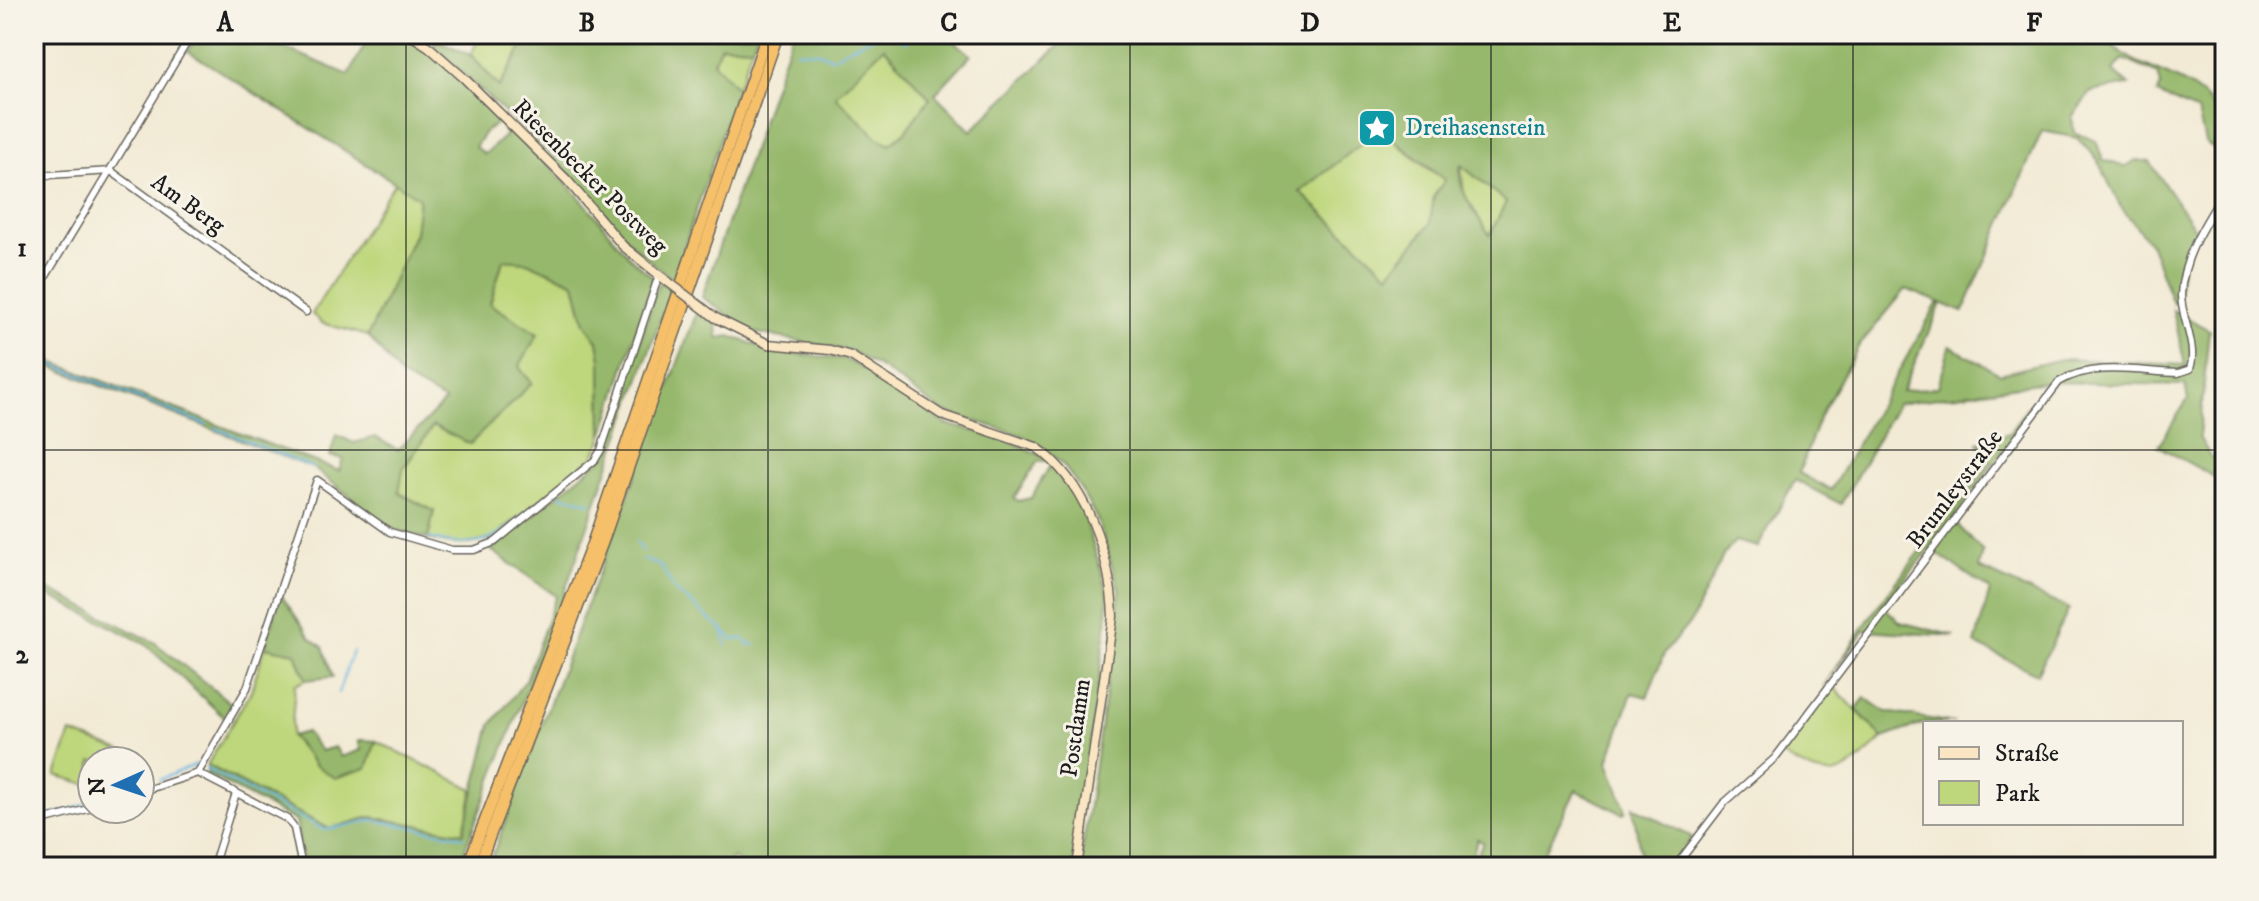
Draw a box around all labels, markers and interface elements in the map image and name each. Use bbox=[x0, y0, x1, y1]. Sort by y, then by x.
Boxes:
text: A bbox=[216, 7, 235, 40]
text: B bbox=[579, 7, 595, 40]
text: C bbox=[940, 7, 958, 40]
text: D bbox=[1300, 7, 1320, 40]
text: E bbox=[1663, 7, 1681, 40]
text: F bbox=[2026, 7, 2043, 40]
street label: Riesenbecker Postweg bbox=[506, 93, 674, 261]
place icon: Dreihasenstein bbox=[1356, 107, 1398, 149]
place label: Dreihasenstein bbox=[1405, 113, 1546, 143]
street label: Am Berg bbox=[145, 167, 231, 241]
text: 1 bbox=[17, 232, 27, 265]
street label: Brumleystraße bbox=[1900, 423, 2010, 554]
text: 2 bbox=[16, 639, 30, 672]
street label: Postdamm bbox=[1054, 677, 1098, 779]
legend bbox=[1923, 721, 2183, 825]
text: Straße bbox=[1995, 739, 2059, 769]
north arrow bbox=[76, 745, 156, 825]
text: N bbox=[84, 776, 111, 796]
text: Park bbox=[1995, 779, 2040, 809]

